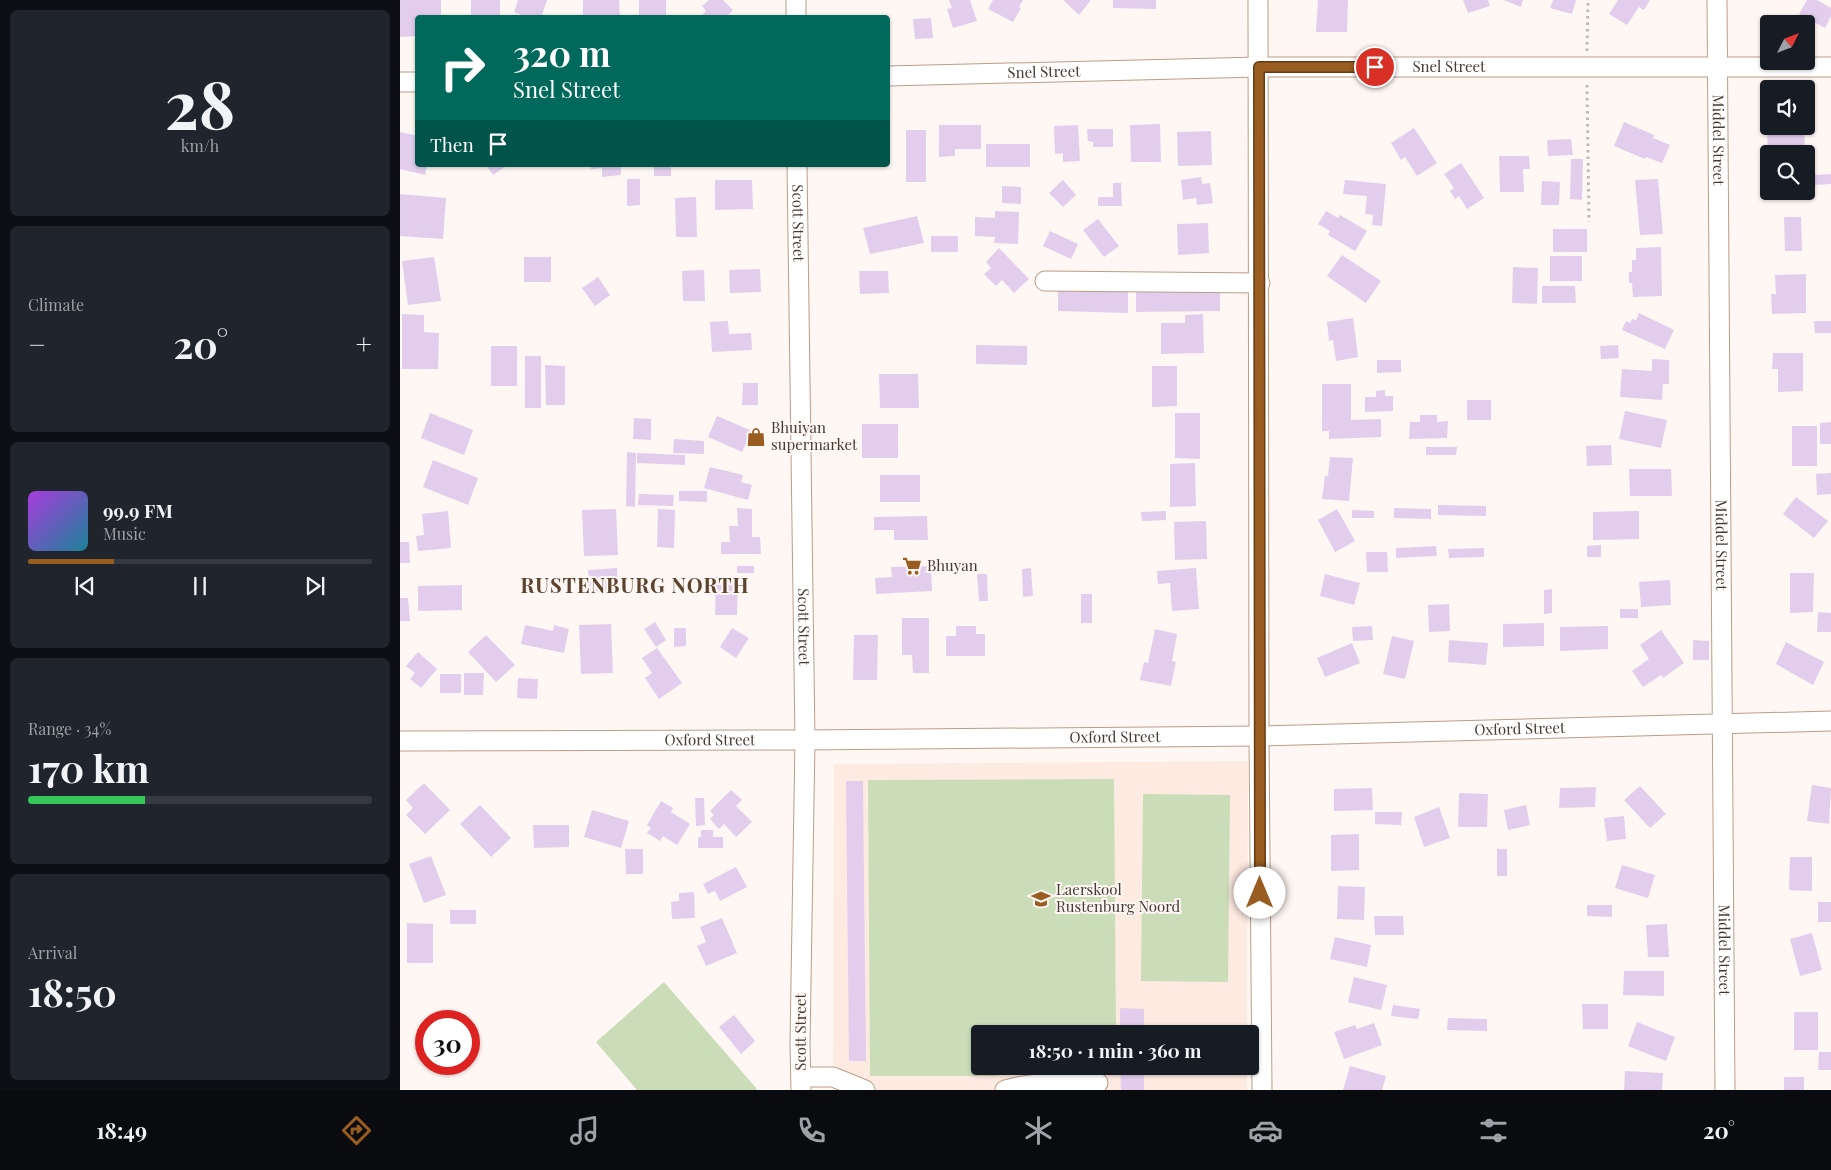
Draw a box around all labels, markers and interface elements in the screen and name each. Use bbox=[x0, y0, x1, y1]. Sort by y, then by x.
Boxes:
north arrow bbox=[1760, 15, 1815, 70]
map controls bbox=[1760, 15, 1815, 200]
text: 320 m bbox=[513, 29, 611, 76]
icon: right bbox=[430, 35, 495, 100]
pin bbox=[1354, 46, 1396, 88]
icon: arrive bbox=[1361, 53, 1389, 81]
street label: Snel Street bbox=[1412, 56, 1486, 76]
text: 28 bbox=[165, 59, 235, 145]
street label: Snel Street bbox=[1007, 60, 1081, 82]
text: Snel Street bbox=[513, 74, 620, 104]
button: sound bbox=[1760, 80, 1815, 135]
street label: Middel Street bbox=[1709, 94, 1729, 186]
icon: arrive bbox=[484, 130, 512, 158]
text: Then bbox=[430, 131, 474, 157]
text: km/h bbox=[181, 135, 219, 156]
button: search bbox=[1760, 145, 1815, 200]
street label: Scott Street bbox=[788, 184, 809, 263]
text: Climate bbox=[28, 294, 84, 315]
text: 20° bbox=[173, 318, 228, 369]
text: − bbox=[28, 325, 46, 362]
text: + bbox=[356, 325, 372, 362]
place label: Bhuiyan supermarket bbox=[771, 417, 858, 454]
shop icon: Bhuiyan supermarket bbox=[745, 426, 767, 448]
text: 99.9 FM bbox=[103, 497, 173, 523]
street label: Middel Street bbox=[1712, 499, 1732, 591]
text: Music bbox=[103, 523, 146, 544]
supermarket icon: Bhuyan bbox=[901, 555, 923, 577]
place label: Bhuyan bbox=[927, 555, 978, 575]
district label: RUSTENBURG NORTH bbox=[520, 571, 750, 598]
icon: previous bbox=[71, 572, 99, 600]
icon: pause bbox=[186, 572, 214, 600]
icon: next bbox=[301, 572, 329, 600]
street label: Scott Street bbox=[794, 588, 815, 667]
street label: Oxford Street bbox=[1474, 717, 1566, 739]
text: Range · 34% bbox=[28, 718, 111, 739]
street label: Oxford Street bbox=[1069, 726, 1161, 747]
street label: Oxford Street bbox=[665, 729, 756, 749]
text: 170 km bbox=[28, 742, 149, 793]
position arrow bbox=[1233, 866, 1285, 918]
place label: Laerskool Rustenburg Noord bbox=[1056, 879, 1181, 916]
school or university icon: Laerskool Rustenburg Noord bbox=[1030, 888, 1052, 910]
street label: Middel Street bbox=[1715, 904, 1735, 996]
text: Arrival bbox=[28, 942, 77, 963]
text: 18:50 bbox=[28, 966, 117, 1017]
street label: Scott Street bbox=[790, 993, 810, 1071]
speed limit sign: 30 bbox=[415, 1010, 480, 1075]
text: 18:50 · 1 min · 360 m bbox=[1029, 1037, 1201, 1063]
icon: directions bbox=[339, 1113, 374, 1148]
icon: music bbox=[567, 1113, 602, 1148]
icon: phone bbox=[794, 1113, 829, 1148]
icon: climate bbox=[1021, 1113, 1056, 1148]
icon: car bbox=[1248, 1113, 1283, 1148]
icon: filters bbox=[1476, 1113, 1511, 1148]
text: 18:49 bbox=[96, 1115, 147, 1145]
text: 20° bbox=[1703, 1115, 1735, 1145]

